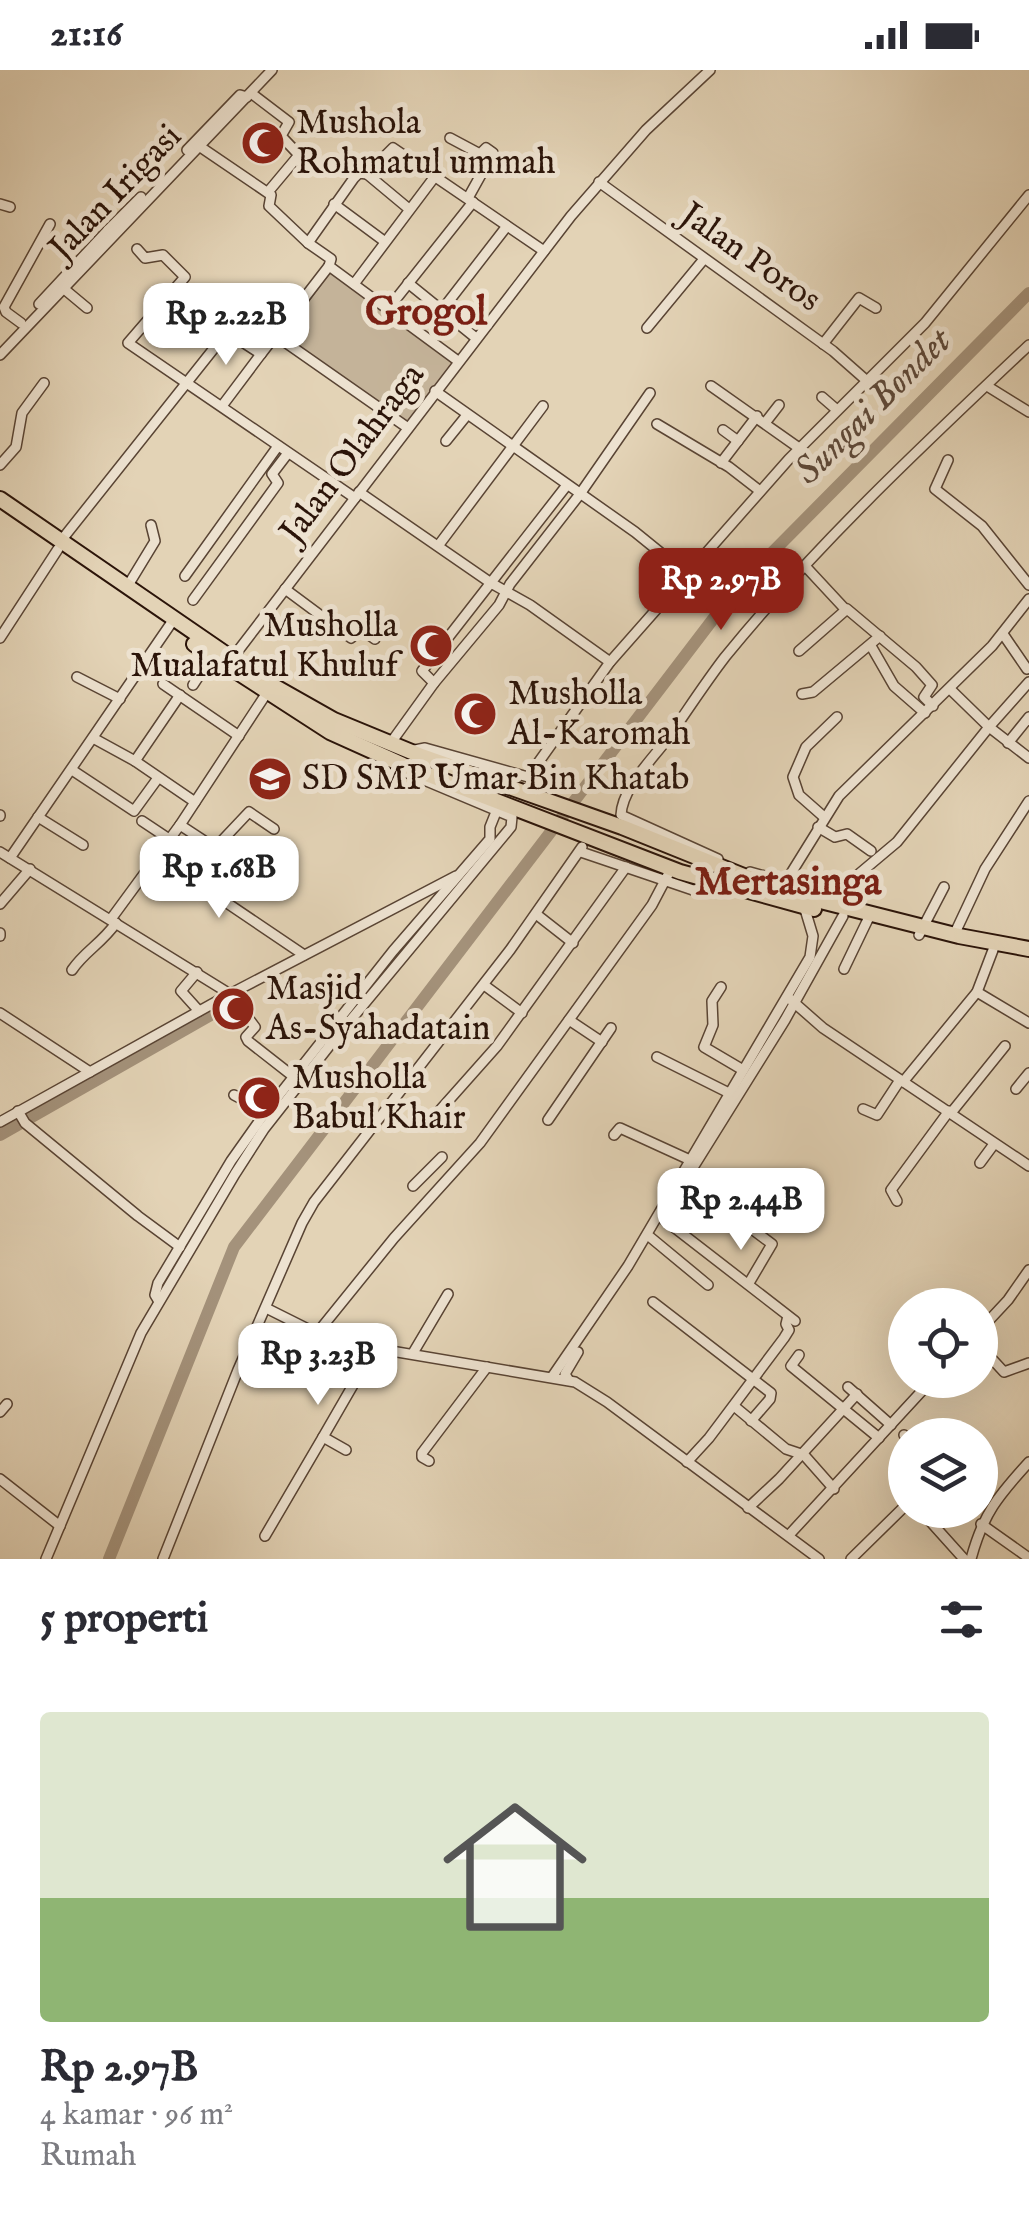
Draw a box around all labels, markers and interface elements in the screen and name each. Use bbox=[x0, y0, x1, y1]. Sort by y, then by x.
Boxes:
text: 21:16 bbox=[50, 11, 122, 59]
place label: Mushola Rohmatul ummah bbox=[296, 101, 556, 186]
street label: Jalan Irigasi bbox=[37, 115, 192, 274]
mosque icon: Mushola Rohmatul ummah bbox=[240, 120, 286, 166]
street label: Jalan Poros bbox=[668, 191, 829, 323]
pin: Rp 2.22B bbox=[123, 283, 329, 368]
district label: Grogol bbox=[365, 288, 488, 339]
text: Rp 2.22B bbox=[165, 295, 287, 336]
water label: Sungai Bondet bbox=[785, 317, 964, 496]
street label: Jalan Olahraga bbox=[268, 354, 436, 556]
pin: Rp 2.97B bbox=[618, 548, 824, 633]
text: Rp 2.97B bbox=[661, 560, 781, 601]
place label: Musholla Mualafatul Khuluf bbox=[130, 604, 403, 689]
mosque icon: Musholla Mualafatul Khuluf bbox=[408, 623, 454, 669]
place label: Musholla Al-Karomah bbox=[507, 672, 691, 757]
mosque icon: Musholla Al-Karomah bbox=[452, 691, 498, 737]
school or university icon: SD SMP Umar Bin Khatab bbox=[247, 756, 293, 802]
place label: SD SMP Umar Bin Khatab bbox=[302, 757, 690, 802]
pin: Rp 1.68B bbox=[116, 836, 322, 921]
text: Rp 1.68B bbox=[162, 848, 276, 889]
district label: Mertasinga bbox=[695, 858, 882, 909]
place label: Masjid As-Syahadatain bbox=[265, 967, 490, 1052]
mosque icon: Masjid As-Syahadatain bbox=[210, 986, 256, 1032]
place label: Musholla Babul Khair bbox=[292, 1056, 466, 1141]
mosque icon: Musholla Babul Khair bbox=[236, 1075, 282, 1121]
pin: Rp 2.44B bbox=[638, 1168, 844, 1253]
text: Rp 2.44B bbox=[679, 1180, 803, 1221]
map controls bbox=[888, 1288, 998, 1528]
button: locate bbox=[888, 1288, 998, 1398]
pin: Rp 3.23B bbox=[215, 1323, 421, 1408]
text: Rp 3.23B bbox=[260, 1335, 376, 1376]
button: layers bbox=[888, 1418, 998, 1528]
icon: filters bbox=[934, 1592, 989, 1647]
text: 5 properti bbox=[40, 1593, 208, 1646]
icon: home bbox=[425, 1777, 605, 1957]
text: Rp 2.97B bbox=[40, 2042, 198, 2095]
text: 4 kamar · 96 m² bbox=[40, 2095, 233, 2136]
text: Rumah bbox=[40, 2136, 136, 2177]

